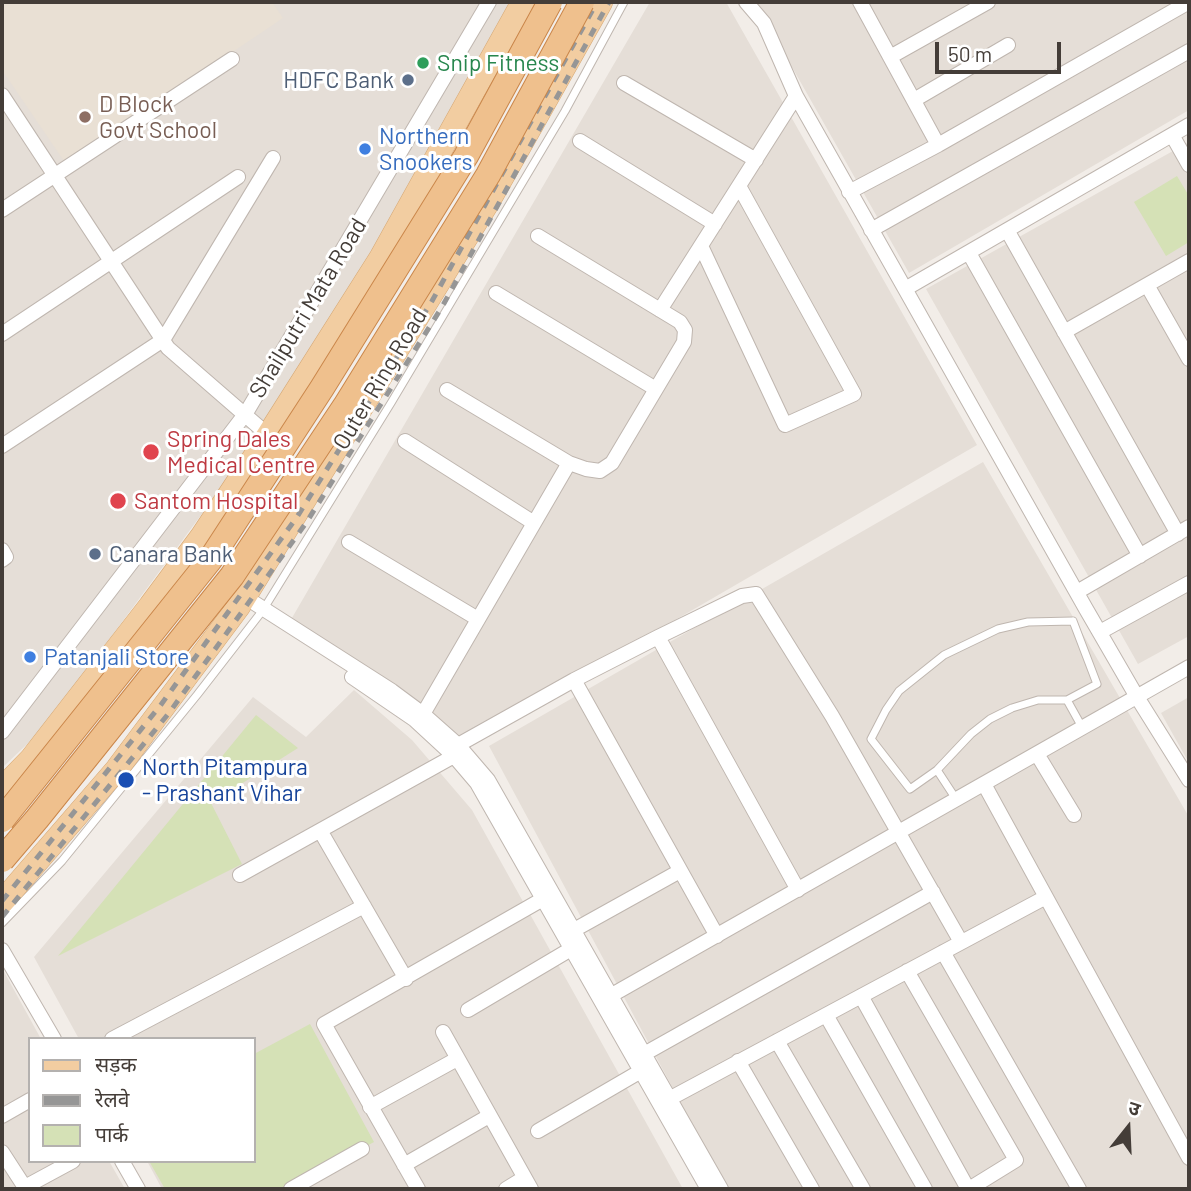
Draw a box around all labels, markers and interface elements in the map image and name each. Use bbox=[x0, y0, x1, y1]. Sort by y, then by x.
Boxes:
scale bar bbox=[939, 28, 1065, 72]
text: 50 m bbox=[948, 41, 992, 66]
place label: Snip Fitness bbox=[437, 49, 559, 77]
marker: Snip Fitness bbox=[415, 55, 431, 71]
place label: HDFC Bank bbox=[283, 66, 394, 94]
marker: HDFC Bank bbox=[400, 72, 416, 88]
place label: D Block Govt School bbox=[99, 90, 217, 144]
marker: D Block Govt School bbox=[77, 109, 93, 125]
place label: Northern Snookers bbox=[379, 122, 472, 176]
marker: Northern Snookers bbox=[357, 141, 373, 157]
street label: Shailputri Mata Road bbox=[243, 213, 373, 403]
street label: Outer Ring Road bbox=[327, 303, 433, 455]
place label: Spring Dales Medical Centre bbox=[167, 425, 315, 479]
marker: Spring Dales Medical Centre bbox=[141, 442, 161, 462]
place label: Santom Hospital bbox=[134, 487, 298, 515]
marker: Santom Hospital bbox=[108, 491, 128, 511]
place label: Canara Bank bbox=[109, 540, 233, 568]
marker: Canara Bank bbox=[87, 546, 103, 562]
place label: Patanjali Store bbox=[44, 643, 189, 671]
marker: Patanjali Store bbox=[22, 649, 38, 665]
place label: North Pitampura - Prashant Vihar bbox=[142, 753, 308, 807]
marker: North Pitampura - Prashant Vihar bbox=[116, 770, 136, 790]
legend bbox=[28, 1037, 256, 1163]
text: सड़क bbox=[95, 1051, 137, 1076]
text: रेलवे bbox=[95, 1086, 130, 1111]
north arrow bbox=[1093, 1093, 1163, 1163]
text: उ bbox=[1126, 1095, 1143, 1120]
text: पार्क bbox=[95, 1121, 129, 1146]

